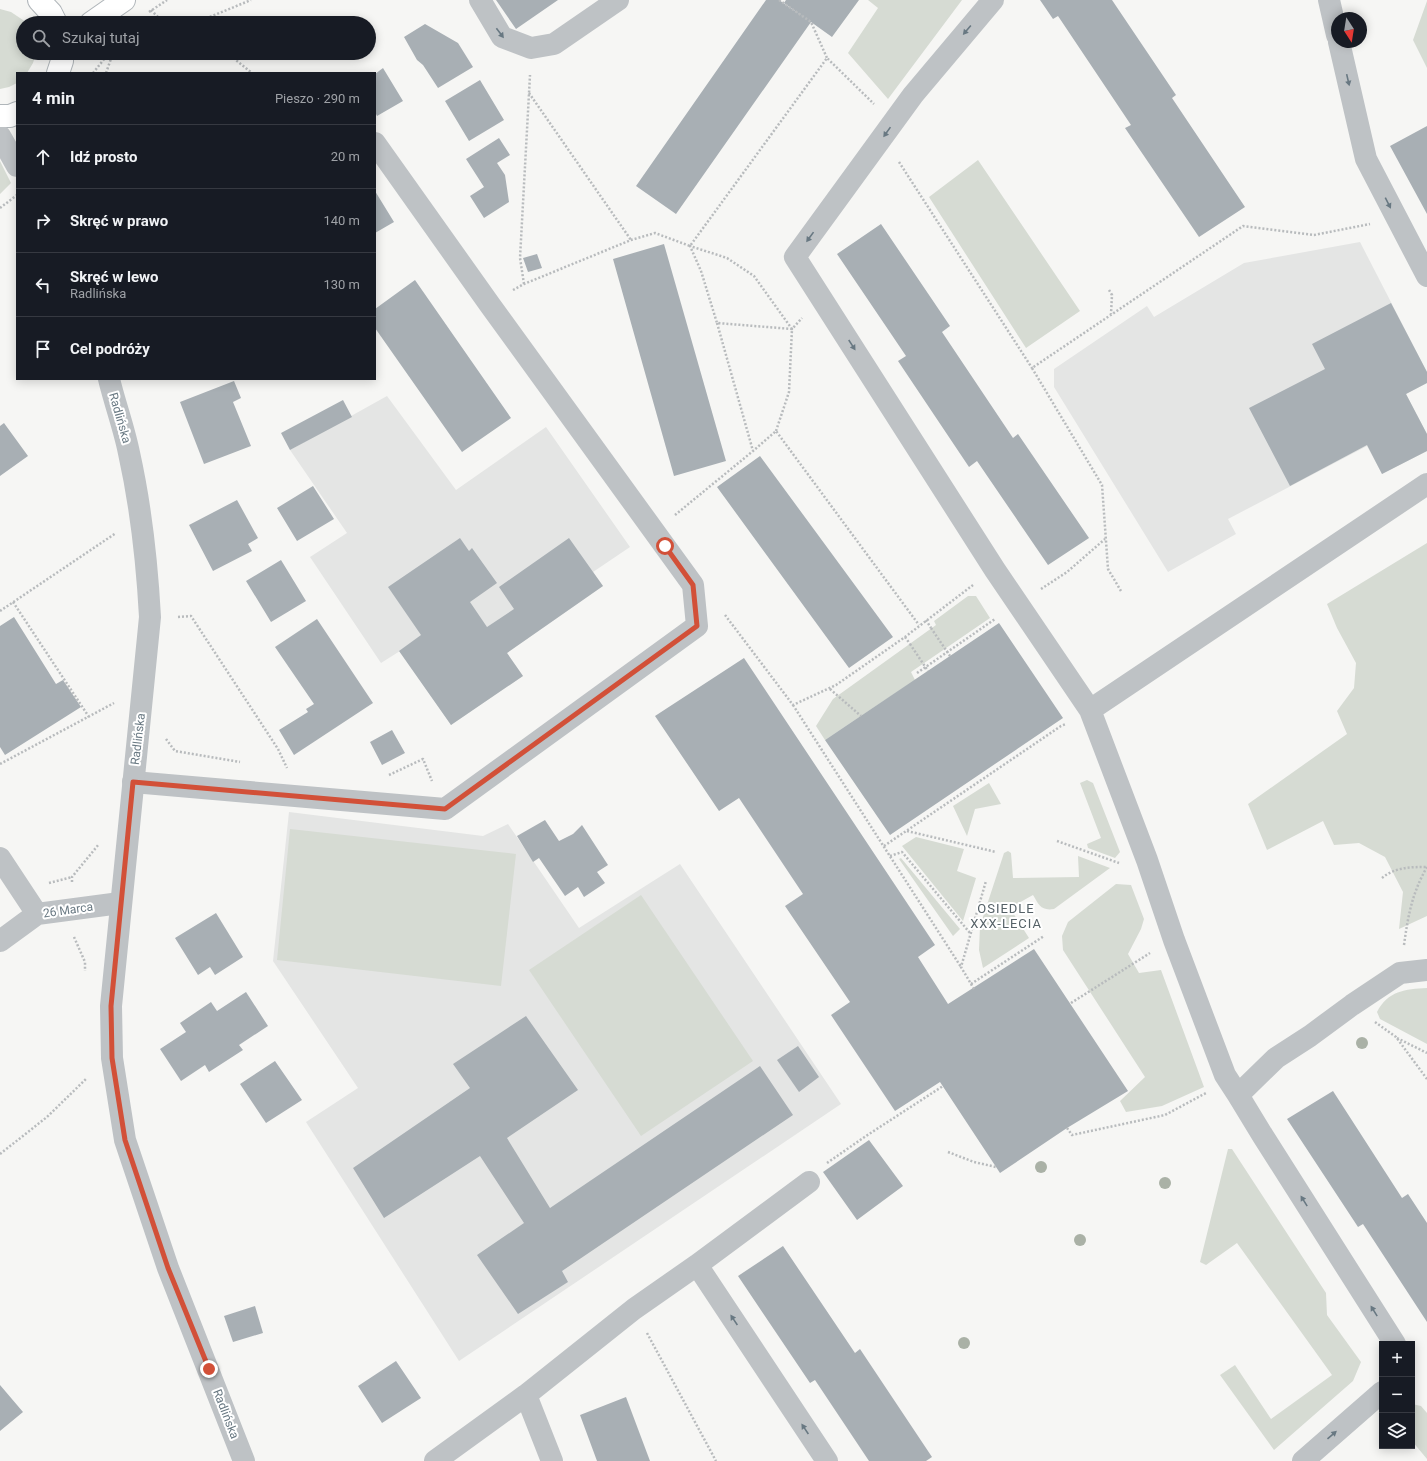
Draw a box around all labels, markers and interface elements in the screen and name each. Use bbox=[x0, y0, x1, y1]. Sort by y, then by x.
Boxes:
north arrow bbox=[1331, 12, 1367, 48]
search box bbox=[16, 16, 376, 60]
one-way arrow bbox=[963, 25, 972, 35]
icon: search bbox=[30, 27, 52, 49]
one-way arrow bbox=[496, 27, 504, 38]
text: Szukaj tutaj bbox=[62, 29, 140, 47]
one-way arrow bbox=[1345, 74, 1351, 86]
text: 4 min bbox=[32, 88, 75, 108]
text: Pieszo · 290 m bbox=[275, 91, 360, 106]
one-way arrow bbox=[882, 126, 891, 137]
icon: ahead bbox=[32, 146, 54, 168]
text: Idź prosto bbox=[70, 148, 137, 166]
text: 20 m bbox=[331, 149, 360, 164]
one-way arrow bbox=[1385, 197, 1391, 208]
icon: right bbox=[32, 210, 54, 232]
text: Skręć w prawo bbox=[70, 212, 168, 230]
text: 140 m bbox=[323, 213, 360, 228]
one-way arrow bbox=[806, 231, 814, 242]
text: Skręć w lewo bbox=[70, 268, 159, 286]
icon: left bbox=[32, 274, 54, 296]
text: 130 m bbox=[323, 277, 360, 292]
text: Radlińska bbox=[70, 286, 126, 301]
icon: arrive bbox=[32, 338, 54, 360]
text: Cel podróży bbox=[70, 340, 150, 358]
one-way arrow bbox=[848, 340, 855, 351]
street label: Radlińska bbox=[106, 391, 134, 445]
route start bbox=[656, 537, 674, 555]
street label: Radlińska bbox=[128, 712, 148, 766]
street label: 26 Marca bbox=[42, 900, 94, 920]
district label: OSIEDLE XXX-LECIA bbox=[970, 901, 1042, 931]
one-way arrow bbox=[1300, 1196, 1308, 1207]
one-way arrow bbox=[1370, 1306, 1378, 1316]
one-way arrow bbox=[730, 1314, 737, 1326]
map controls bbox=[1379, 1341, 1415, 1449]
button: + bbox=[1379, 1341, 1415, 1377]
route end bbox=[200, 1360, 218, 1378]
button: − bbox=[1379, 1377, 1415, 1413]
street label: Radlińska bbox=[210, 1387, 242, 1441]
button: layers bbox=[1379, 1413, 1415, 1449]
one-way arrow bbox=[802, 1423, 809, 1434]
one-way arrow bbox=[1327, 1431, 1337, 1440]

